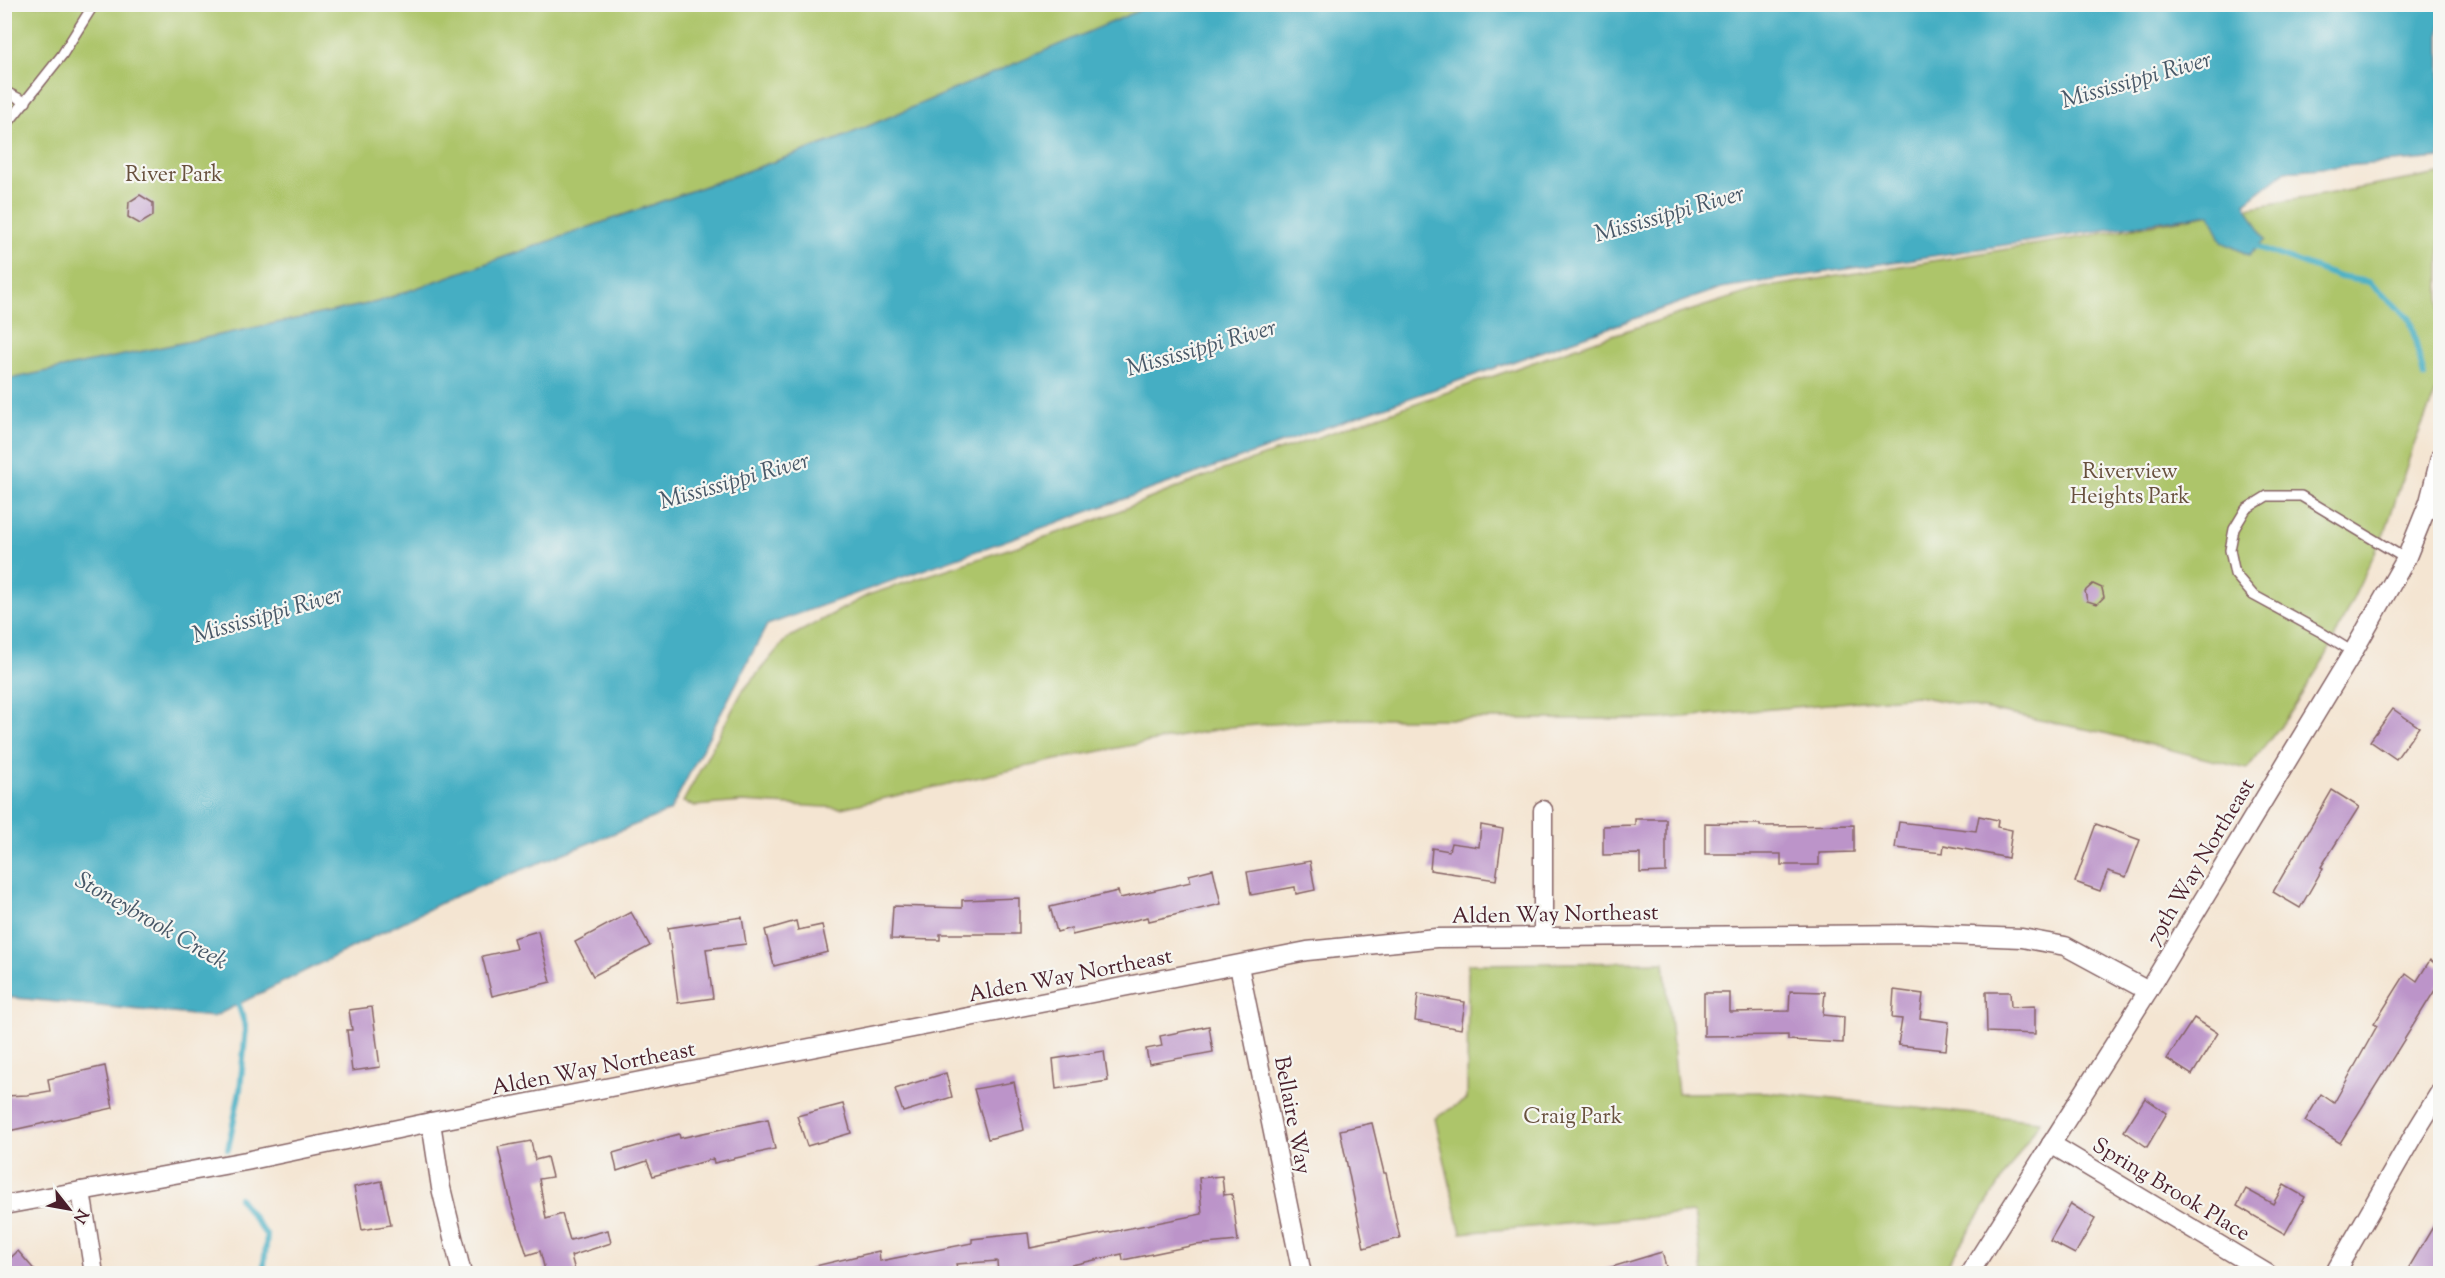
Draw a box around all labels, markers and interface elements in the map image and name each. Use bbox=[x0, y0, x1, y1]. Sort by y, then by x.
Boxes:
water label: Mississippi River bbox=[2057, 43, 2216, 119]
park label: River Park bbox=[125, 160, 223, 192]
water label: Mississippi River bbox=[1590, 177, 1749, 253]
water label: Mississippi River bbox=[1122, 311, 1281, 387]
water label: Mississippi River bbox=[655, 444, 814, 520]
park label: Riverview Heights Park bbox=[2070, 457, 2190, 514]
water label: Mississippi River bbox=[188, 578, 347, 654]
street label: 79th Way Northeast bbox=[2139, 773, 2264, 952]
water label: Stoneybrook Creek bbox=[68, 864, 234, 979]
street label: Alden Way Northeast bbox=[1451, 898, 1659, 934]
street label: Alden Way Northeast bbox=[966, 941, 1176, 1012]
street label: Alden Way Northeast bbox=[489, 1034, 699, 1105]
street label: Bellaire Way bbox=[1264, 1054, 1318, 1177]
park label: Craig Park bbox=[1523, 1102, 1623, 1134]
street label: Spring Brook Place bbox=[2085, 1131, 2256, 1250]
north arrow bbox=[39, 1179, 99, 1239]
text: N bbox=[66, 1204, 93, 1227]

